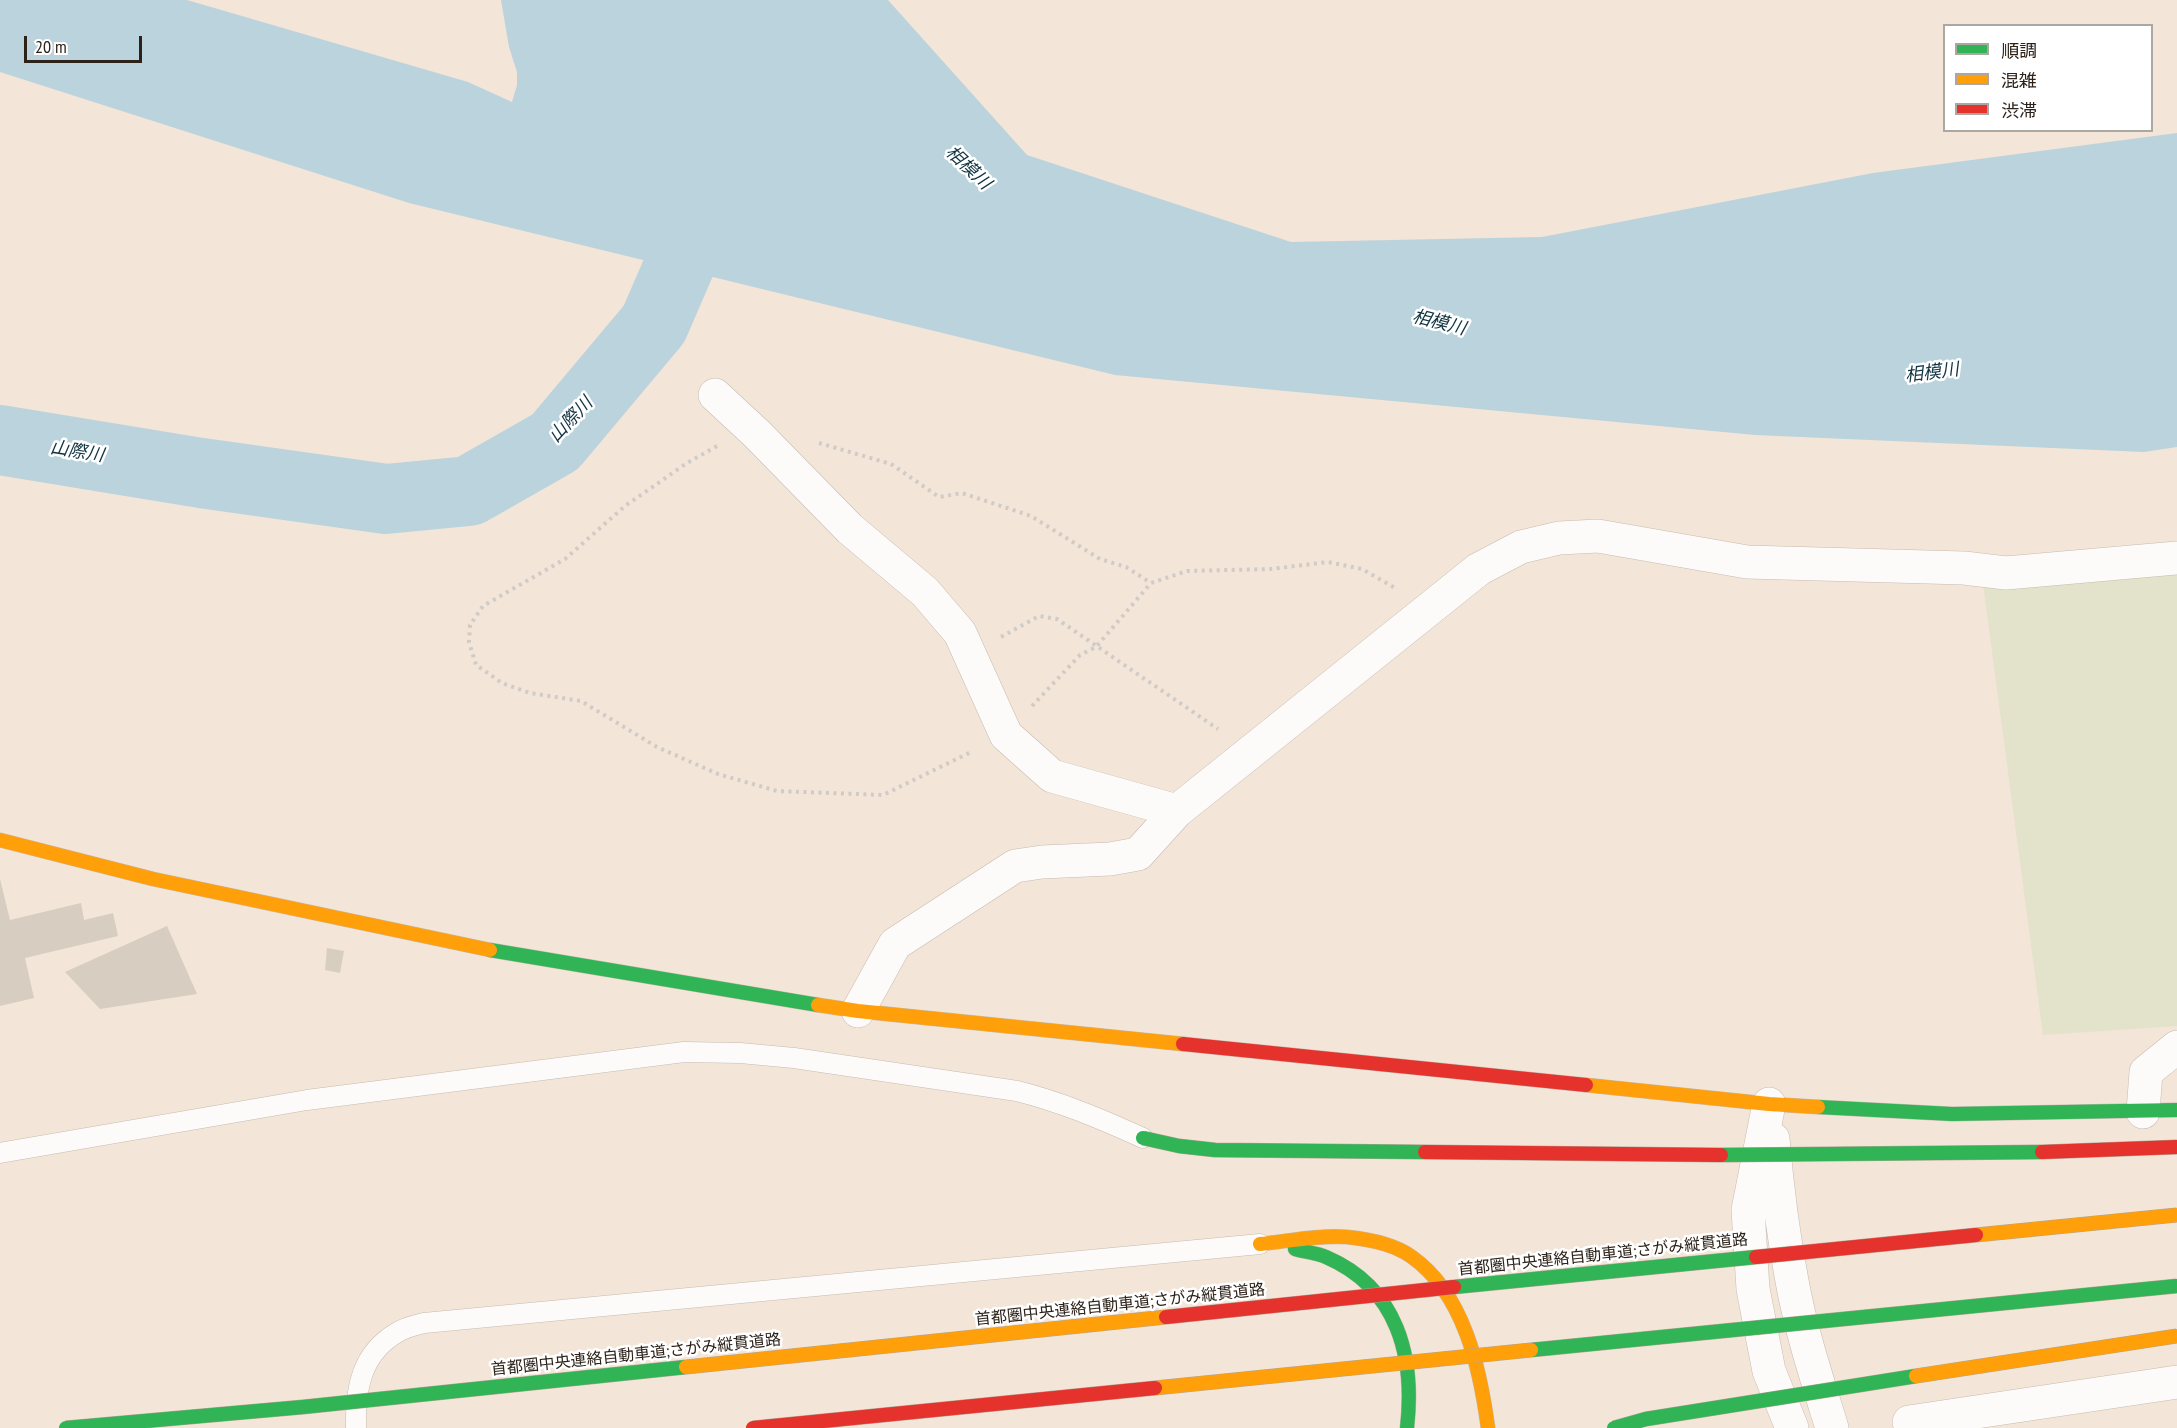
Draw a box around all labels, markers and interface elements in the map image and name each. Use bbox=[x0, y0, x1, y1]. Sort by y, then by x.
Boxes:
scale bar bbox=[27, 24, 146, 62]
legend bbox=[1943, 24, 2153, 132]
text: 20 m bbox=[35, 35, 67, 58]
text: 順調 bbox=[2001, 39, 2037, 62]
text: 混雑 bbox=[2001, 69, 2037, 92]
text: 渋滞 bbox=[2001, 99, 2037, 122]
water label: 相模川 bbox=[941, 142, 995, 194]
water label: 相模川 bbox=[1410, 306, 1468, 340]
water label: 相模川 bbox=[1904, 359, 1960, 387]
water label: 山際川 bbox=[545, 393, 597, 447]
water label: 山際川 bbox=[49, 437, 105, 467]
street label: 首都圏中央連絡自動車道;さがみ縦貫道路 bbox=[1457, 1230, 1749, 1280]
street label: 首都圏中央連絡自動車道;さがみ縦貫道路 bbox=[974, 1280, 1266, 1330]
street label: 首都圏中央連絡自動車道;さがみ縦貫道路 bbox=[490, 1330, 782, 1380]

